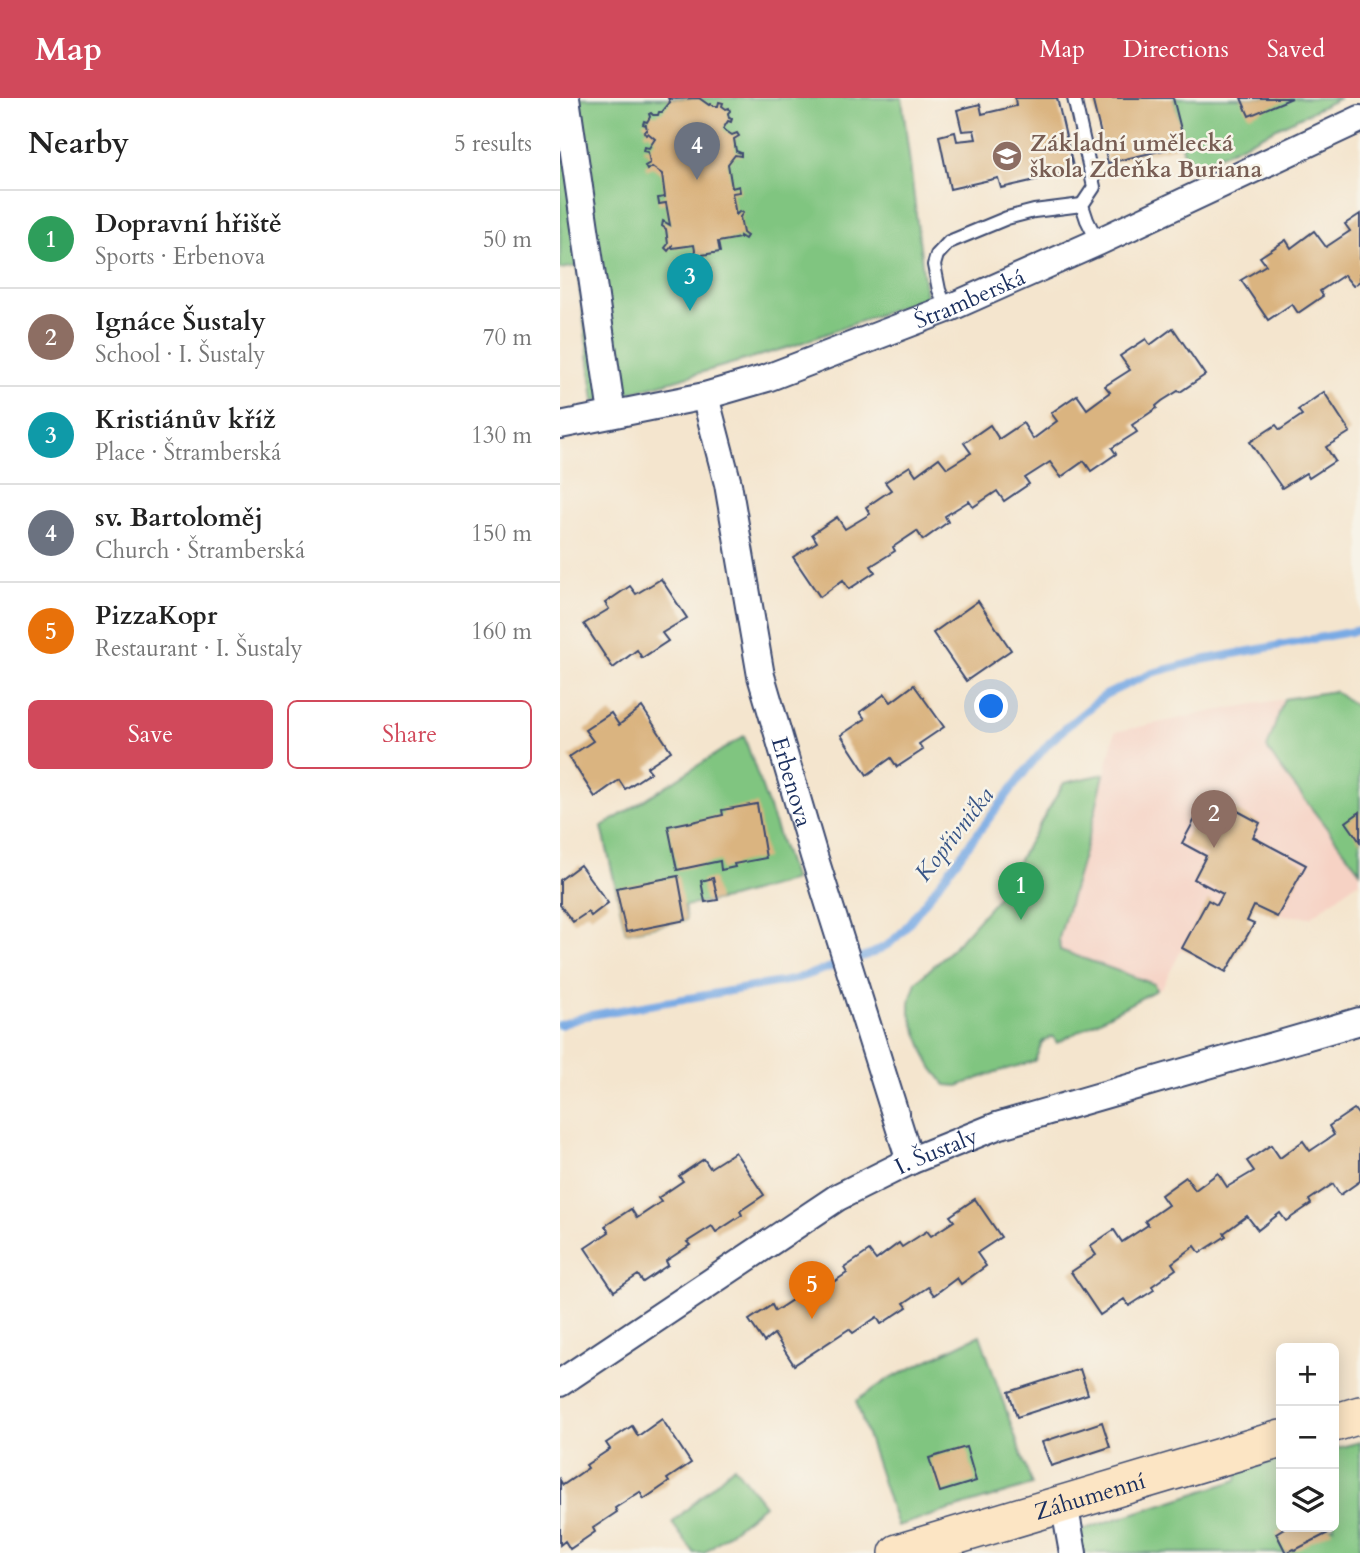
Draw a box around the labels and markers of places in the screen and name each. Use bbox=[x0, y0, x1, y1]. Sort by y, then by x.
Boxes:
pin: 4 bbox=[674, 122, 720, 180]
place label: Základní umělecká škola Zdeňka Buriana bbox=[1030, 128, 1263, 185]
school or university icon: Základní umělecká škola Zdeňka Buriana bbox=[990, 139, 1024, 173]
pin: 3 bbox=[667, 253, 713, 311]
pin: 2 bbox=[1191, 790, 1237, 848]
pin: 1 bbox=[998, 862, 1044, 920]
pin: 5 bbox=[789, 1261, 835, 1319]

